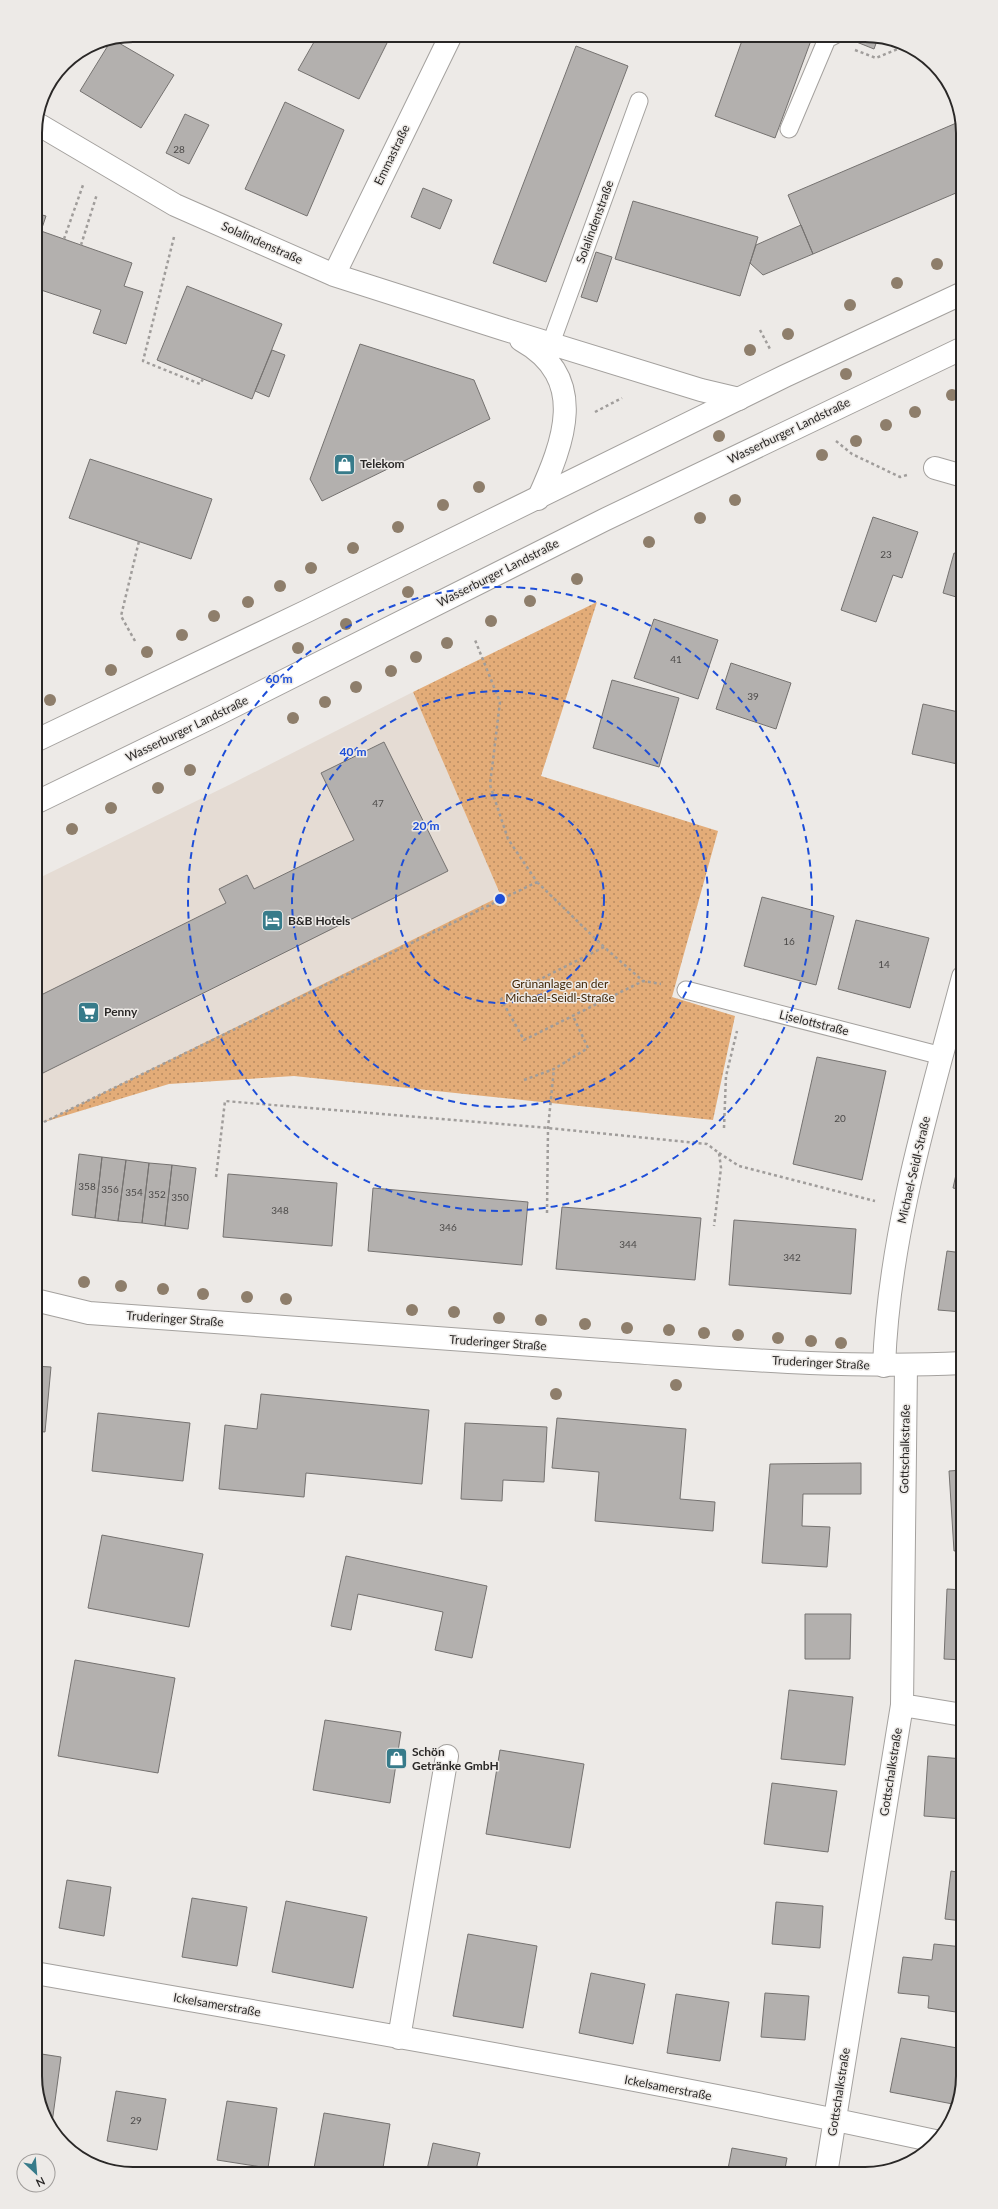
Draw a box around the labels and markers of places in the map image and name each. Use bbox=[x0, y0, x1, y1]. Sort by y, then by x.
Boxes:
shop icon: Telekom bbox=[331, 451, 357, 477]
place label: Telekom bbox=[360, 456, 405, 471]
centre of rings bbox=[493, 892, 507, 906]
hotel icon: B&B Hotels bbox=[260, 908, 286, 934]
place label: B&B Hotels bbox=[288, 913, 350, 928]
supermarket icon: Penny bbox=[76, 999, 102, 1025]
place label: Penny bbox=[104, 1004, 138, 1019]
place label: Schön Getränke GmbH bbox=[412, 1744, 499, 1773]
shop icon: Schön Getränke GmbH bbox=[384, 1746, 410, 1772]

